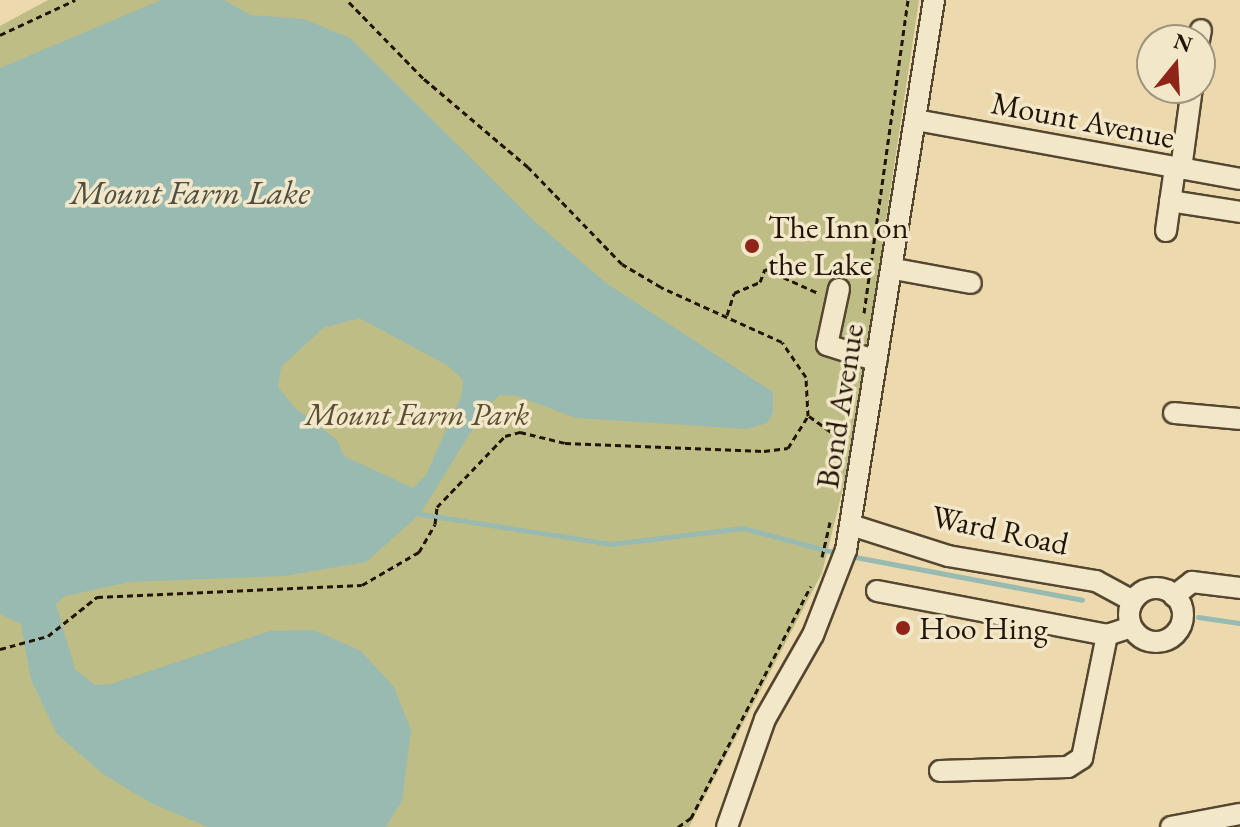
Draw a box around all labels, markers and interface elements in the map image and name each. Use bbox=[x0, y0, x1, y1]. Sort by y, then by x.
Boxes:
north arrow bbox=[1136, 24, 1216, 104]
text: N bbox=[1170, 26, 1196, 59]
street label: Mount Avenue bbox=[988, 83, 1178, 157]
water label: Mount Farm Lake bbox=[70, 173, 310, 213]
place label: The Inn on the Lake bbox=[768, 209, 909, 284]
marker: The Inn on the Lake bbox=[743, 237, 761, 255]
street label: Bond Avenue bbox=[808, 321, 872, 491]
park label: Mount Farm Park bbox=[305, 395, 529, 433]
street label: Ward Road bbox=[928, 497, 1072, 563]
place label: Hoo Hing bbox=[919, 609, 1048, 647]
marker: Hoo Hing bbox=[894, 619, 912, 637]

